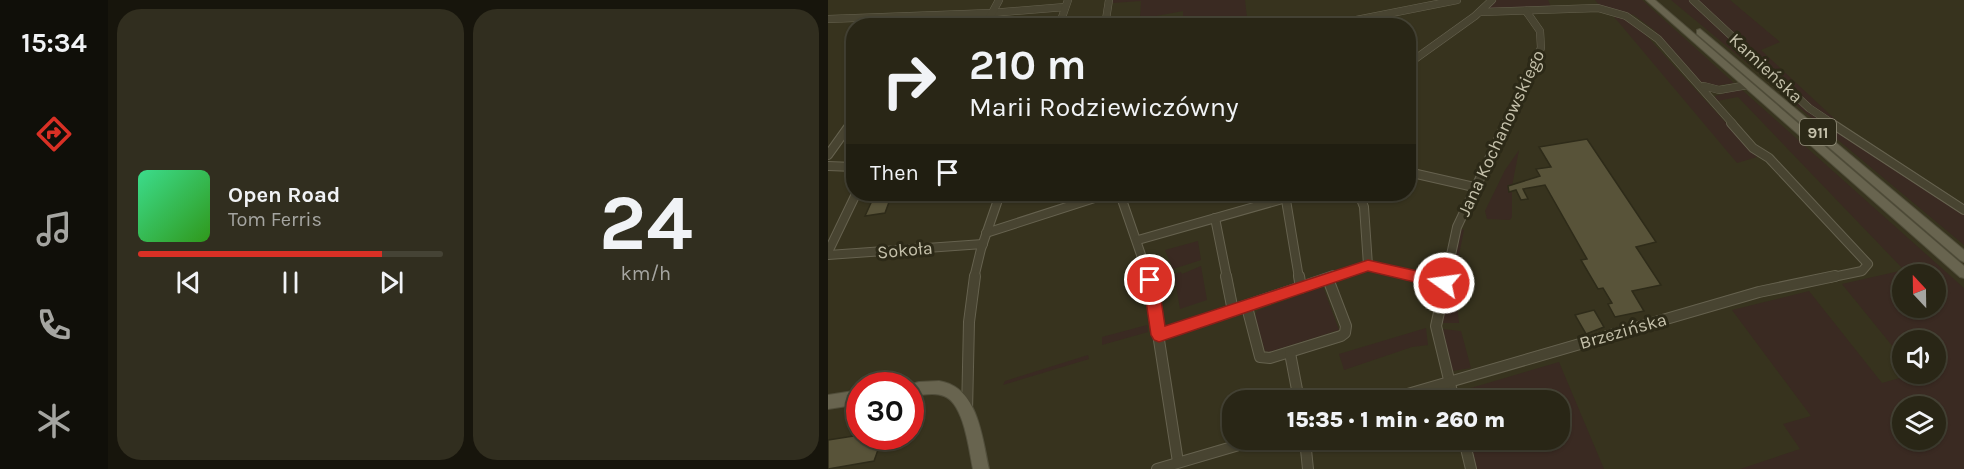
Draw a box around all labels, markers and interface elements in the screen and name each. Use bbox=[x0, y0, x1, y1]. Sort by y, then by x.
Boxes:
text: 15:34 bbox=[21, 27, 87, 59]
street label: Kamieńska bbox=[1725, 28, 1807, 108]
text: 210 m bbox=[969, 40, 1086, 90]
icon: right bbox=[870, 42, 948, 120]
street label: Jana Kochanowskiego bbox=[1453, 46, 1549, 220]
text: Marii Rodziewiczówny bbox=[969, 91, 1239, 123]
icon: directions bbox=[33, 113, 75, 155]
road number: 911 bbox=[1800, 119, 1836, 145]
icon: arrive bbox=[931, 156, 964, 189]
text: Then bbox=[870, 160, 919, 186]
text: 24 bbox=[599, 177, 693, 269]
text: Open Road bbox=[228, 182, 340, 208]
icon: music bbox=[33, 208, 75, 250]
text: Tom Ferris bbox=[228, 208, 322, 231]
street label: Sokoła bbox=[876, 237, 934, 263]
position arrow bbox=[1412, 251, 1476, 315]
pin bbox=[1124, 254, 1175, 305]
text: km/h bbox=[620, 262, 671, 285]
icon: arrive bbox=[1133, 263, 1166, 296]
north arrow bbox=[1892, 264, 1946, 318]
map controls bbox=[1892, 264, 1946, 450]
icon: previous bbox=[172, 266, 205, 299]
icon: pause bbox=[274, 266, 307, 299]
icon: next bbox=[375, 266, 408, 299]
icon: phone bbox=[33, 304, 75, 346]
street label: Brzezińska bbox=[1577, 308, 1669, 354]
button: sound bbox=[1892, 330, 1946, 384]
speed limit sign: 30 bbox=[846, 372, 924, 450]
button: layers bbox=[1892, 396, 1946, 450]
icon: climate bbox=[33, 400, 75, 442]
text: 15:35 · 1 min · 260 m bbox=[1287, 407, 1505, 433]

